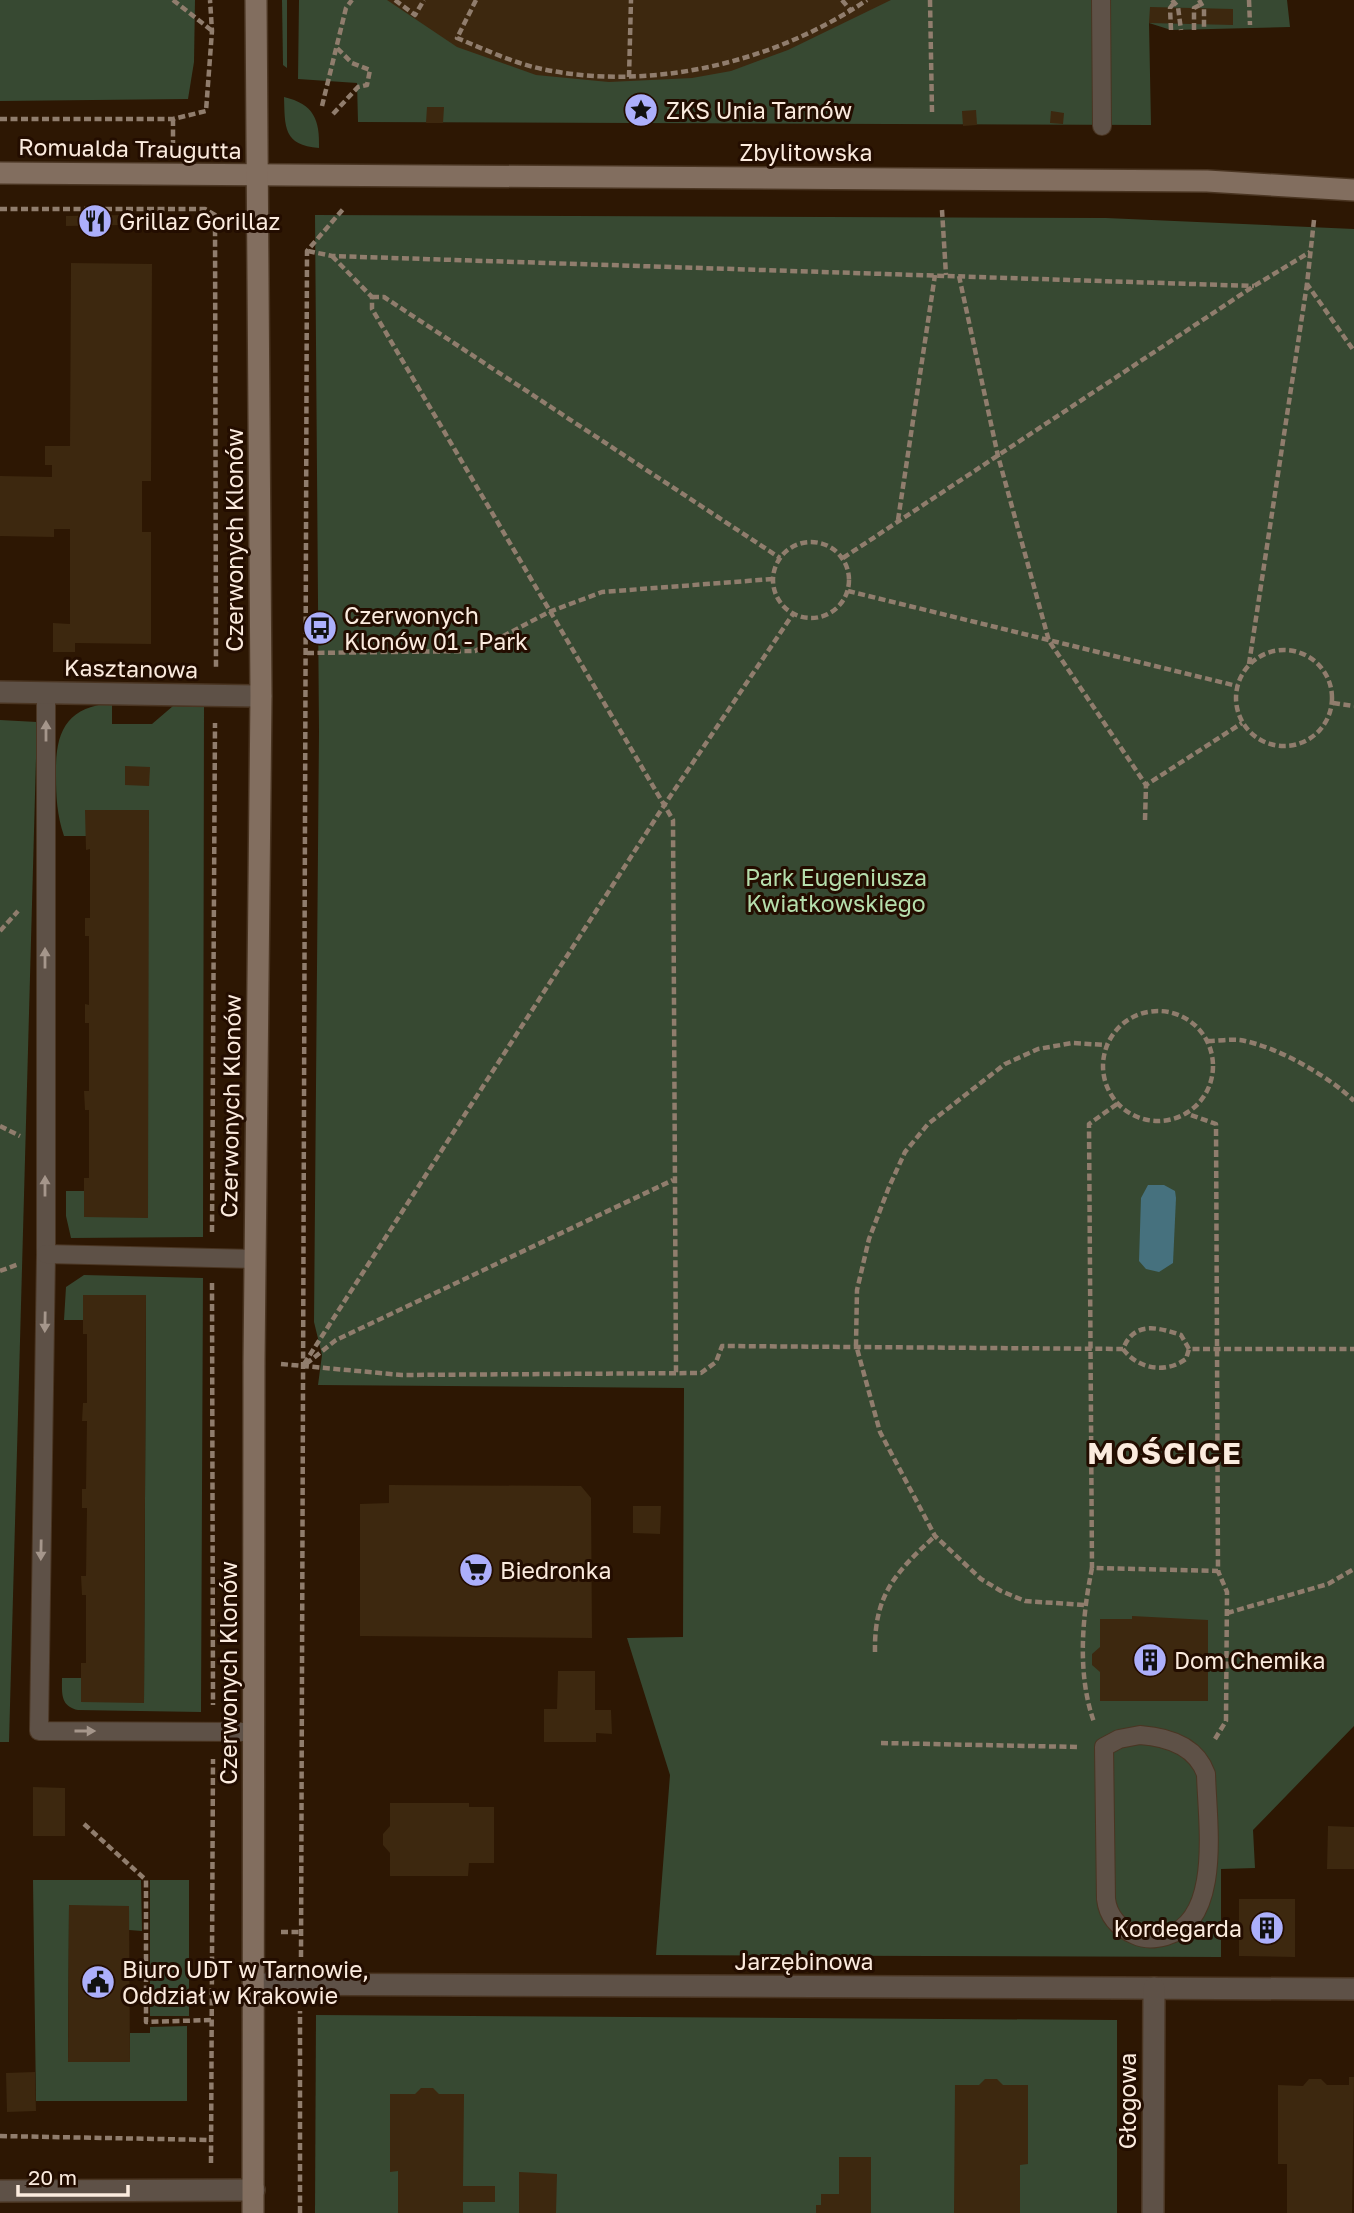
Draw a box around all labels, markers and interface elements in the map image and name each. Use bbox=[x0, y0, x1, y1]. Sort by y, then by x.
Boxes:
place icon: ZKS Unia Tarnów bbox=[622, 91, 660, 129]
place label: ZKS Unia Tarnów bbox=[666, 96, 852, 124]
street label: Romualda Traugutta bbox=[18, 132, 242, 164]
street label: Zbylitowska bbox=[739, 138, 873, 166]
restaurant icon: Grillaz Gorillaz bbox=[76, 202, 114, 240]
place label: Grillaz Gorillaz bbox=[119, 207, 280, 235]
street label: Czerwonych Klonów bbox=[220, 428, 248, 652]
place label: Czerwonych Klonów 01 - Park bbox=[344, 601, 528, 655]
bus stop icon: Czerwonych Klonów 01 - Park bbox=[301, 609, 339, 647]
street label: Kasztanowa bbox=[64, 653, 198, 683]
one-way arrow bbox=[40, 720, 52, 742]
park label: Park Eugeniusza Kwiatkowskiego bbox=[745, 863, 927, 917]
one-way arrow bbox=[39, 947, 51, 969]
street label: Czerwonych Klonów bbox=[214, 994, 246, 1218]
one-way arrow bbox=[40, 1175, 51, 1197]
one-way arrow bbox=[39, 1312, 51, 1334]
district label: MOŚCICE bbox=[1087, 1435, 1243, 1471]
one-way arrow bbox=[36, 1539, 47, 1561]
supermarket icon: Biedronka bbox=[457, 1551, 495, 1589]
place label: Biedronka bbox=[500, 1556, 612, 1584]
street label: Czerwonych Klonów bbox=[214, 1561, 242, 1785]
building icon: Dom Chemika bbox=[1131, 1641, 1169, 1679]
place label: Dom Chemika bbox=[1174, 1646, 1325, 1674]
one-way arrow bbox=[74, 1725, 96, 1737]
building icon: Kordegarda bbox=[1248, 1909, 1286, 1947]
place label: Kordegarda bbox=[1114, 1914, 1242, 1942]
street label: Jarzębinowa bbox=[734, 1947, 874, 1975]
place label: Biuro UDT w Tarnowie, Oddział w Krakowie bbox=[122, 1955, 369, 2009]
public building icon: Biuro UDT w Tarnowie, Oddział w Krakowie bbox=[79, 1963, 117, 2001]
street label: Głogowa bbox=[1113, 2053, 1141, 2149]
scale bar bbox=[18, 2154, 128, 2198]
text: 20 m bbox=[28, 2164, 77, 2190]

